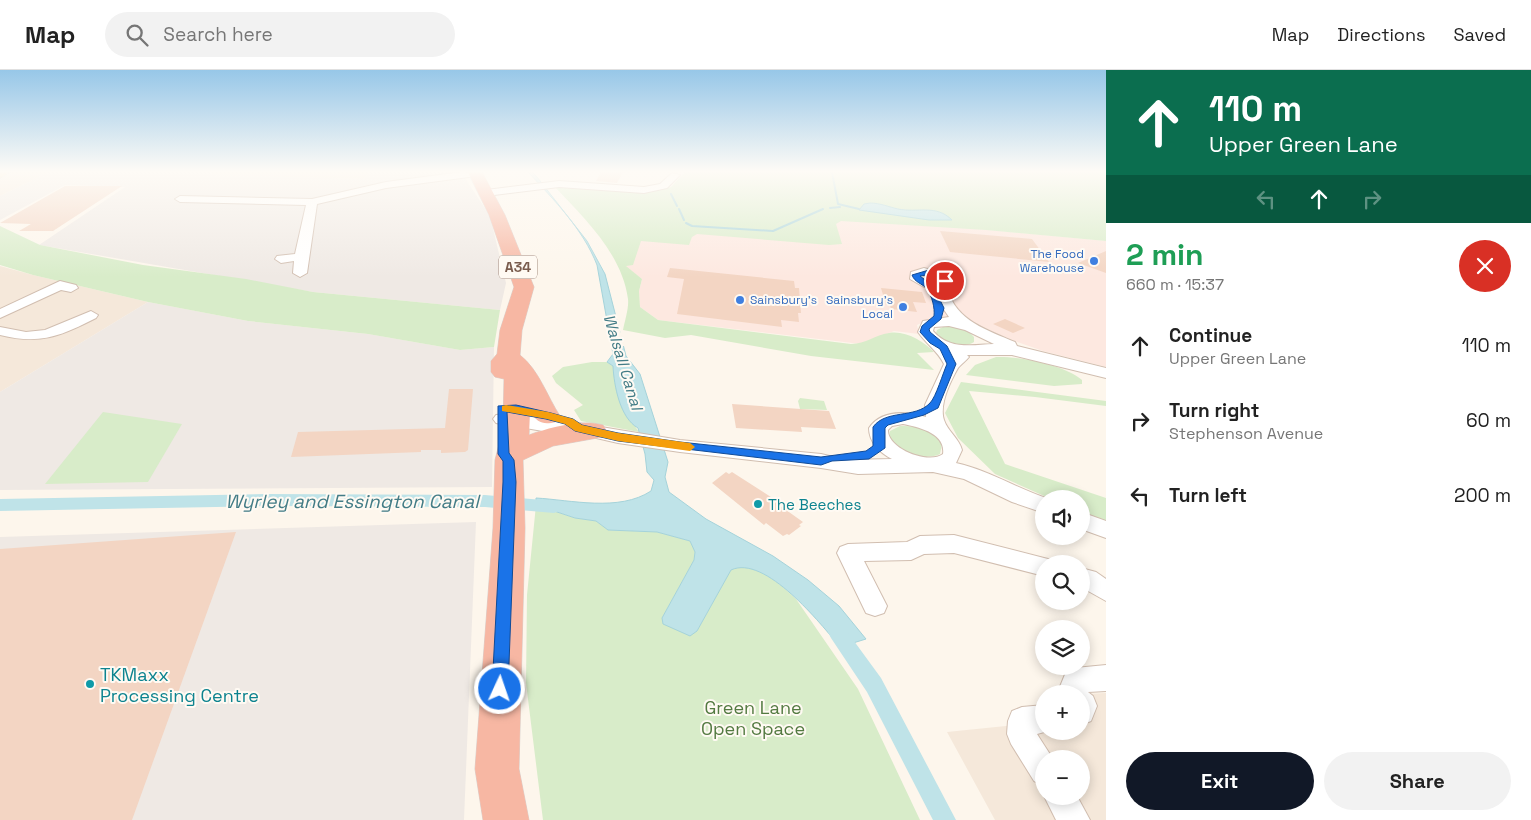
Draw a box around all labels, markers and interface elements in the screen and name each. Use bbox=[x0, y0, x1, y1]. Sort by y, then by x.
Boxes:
search box bbox=[105, 12, 455, 57]
text: Map bbox=[25, 19, 75, 50]
icon: search bbox=[123, 21, 151, 49]
text: Search here bbox=[163, 22, 273, 47]
text: Map bbox=[1272, 23, 1309, 46]
text: Directions bbox=[1337, 23, 1426, 46]
text: Saved bbox=[1454, 23, 1506, 46]
text: 110 m bbox=[1209, 87, 1302, 131]
icon: ahead bbox=[1126, 90, 1191, 155]
text: Upper Green Lane bbox=[1209, 130, 1398, 158]
icon: left bbox=[1252, 185, 1280, 213]
icon: ahead bbox=[1305, 185, 1333, 213]
icon: right bbox=[1358, 185, 1386, 213]
text: 2 min bbox=[1126, 235, 1204, 274]
button: close bbox=[1459, 240, 1511, 292]
place label: The Food Warehouse bbox=[1020, 246, 1084, 276]
marker: The Food Warehouse bbox=[1088, 255, 1100, 267]
road number: A34 bbox=[499, 256, 537, 278]
pin bbox=[924, 260, 966, 302]
icon: arrive bbox=[931, 267, 959, 295]
text: 660 m · 15:37 bbox=[1126, 274, 1224, 295]
place label: Sainsbury's bbox=[750, 292, 817, 308]
place label: Sainsbury's Local bbox=[826, 292, 893, 322]
marker: Sainsbury's bbox=[734, 294, 746, 306]
marker: Sainsbury's Local bbox=[897, 301, 909, 313]
water label: Walsall Canal bbox=[599, 312, 648, 414]
text: Continue bbox=[1169, 323, 1252, 348]
icon: ahead bbox=[1126, 332, 1154, 360]
text: 110 m bbox=[1462, 333, 1511, 358]
text: Upper Green Lane bbox=[1169, 348, 1306, 369]
text: Turn right bbox=[1169, 398, 1259, 423]
icon: right bbox=[1126, 407, 1154, 435]
text: 60 m bbox=[1466, 408, 1511, 433]
text: Stephenson Avenue bbox=[1169, 423, 1323, 444]
icon: left bbox=[1126, 482, 1154, 510]
text: Turn left bbox=[1169, 483, 1247, 508]
text: 200 m bbox=[1454, 483, 1511, 508]
water label: Wyrley and Essington Canal bbox=[225, 489, 481, 514]
map controls bbox=[1035, 490, 1090, 805]
button: sound bbox=[1035, 490, 1090, 545]
place label: The Beeches bbox=[768, 495, 861, 514]
marker: The Beeches bbox=[752, 498, 764, 510]
button: search bbox=[1035, 555, 1090, 610]
button: layers bbox=[1035, 620, 1090, 675]
position arrow bbox=[473, 662, 525, 714]
place label: TKMaxx Processing Centre bbox=[100, 663, 259, 707]
marker: TKMaxx Processing Centre bbox=[84, 678, 96, 690]
button: + bbox=[1035, 685, 1090, 740]
park label: Green Lane Open Space bbox=[701, 696, 805, 740]
button: − bbox=[1035, 750, 1090, 805]
button: Exit bbox=[1126, 752, 1314, 810]
button: Share bbox=[1324, 752, 1511, 810]

